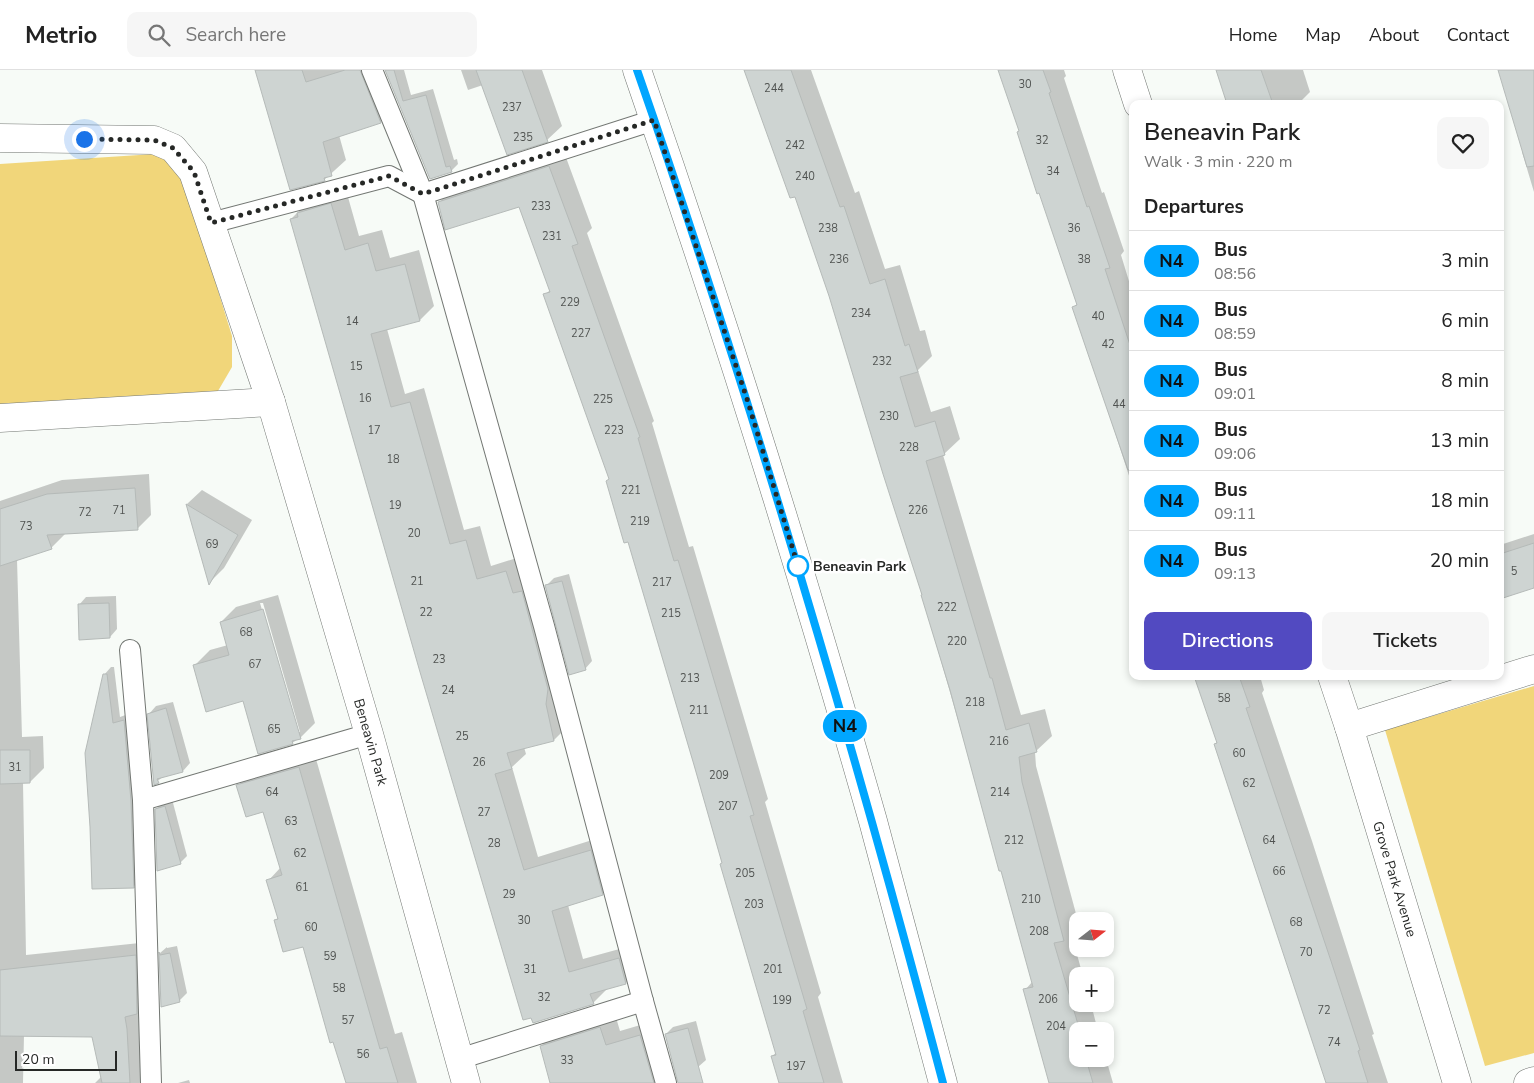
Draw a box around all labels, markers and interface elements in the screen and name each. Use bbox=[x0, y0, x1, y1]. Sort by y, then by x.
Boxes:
search box bbox=[127, 12, 477, 57]
text: Metrio bbox=[25, 19, 97, 51]
icon: search bbox=[145, 21, 173, 49]
text: Search here bbox=[185, 22, 286, 48]
text: Home bbox=[1229, 23, 1277, 47]
text: Map bbox=[1305, 23, 1341, 47]
text: About bbox=[1369, 23, 1419, 47]
text: Contact bbox=[1447, 23, 1509, 47]
house number: 30 bbox=[1018, 77, 1032, 92]
house number: 244 bbox=[764, 81, 784, 96]
house number: 237 bbox=[502, 100, 522, 115]
text: Beneavin Park bbox=[1144, 116, 1300, 148]
button: heart bbox=[1437, 117, 1489, 169]
your location bbox=[72, 127, 97, 152]
house number: 235 bbox=[513, 130, 533, 145]
house number: 32 bbox=[1035, 133, 1049, 148]
house number: 242 bbox=[785, 138, 805, 153]
text: Walk · 3 min · 220 m bbox=[1144, 151, 1292, 173]
house number: 34 bbox=[1046, 164, 1060, 179]
house number: 240 bbox=[795, 169, 815, 184]
text: Departures bbox=[1144, 194, 1244, 220]
house number: 233 bbox=[531, 199, 551, 214]
house number: 238 bbox=[818, 221, 838, 236]
house number: 36 bbox=[1067, 221, 1081, 236]
house number: 231 bbox=[542, 229, 562, 244]
text: Bus bbox=[1214, 237, 1247, 263]
text: 3 min bbox=[1441, 248, 1489, 274]
text: N4 bbox=[1159, 249, 1184, 273]
house number: 236 bbox=[829, 252, 849, 267]
house number: 38 bbox=[1077, 252, 1091, 267]
text: 08:56 bbox=[1214, 263, 1256, 285]
house number: 229 bbox=[560, 295, 580, 310]
text: Bus bbox=[1214, 297, 1247, 323]
house number: 234 bbox=[851, 306, 871, 321]
text: 6 min bbox=[1441, 308, 1489, 334]
house number: 40 bbox=[1091, 309, 1105, 324]
text: N4 bbox=[1159, 309, 1184, 333]
house number: 14 bbox=[345, 314, 359, 329]
text: 08:59 bbox=[1214, 323, 1256, 345]
house number: 227 bbox=[571, 326, 591, 341]
house number: 42 bbox=[1101, 337, 1115, 352]
house number: 232 bbox=[872, 354, 892, 369]
text: Bus bbox=[1214, 357, 1247, 383]
house number: 15 bbox=[349, 359, 363, 374]
text: 8 min bbox=[1441, 368, 1489, 394]
text: N4 bbox=[1159, 369, 1184, 393]
text: 09:01 bbox=[1214, 383, 1256, 405]
house number: 16 bbox=[358, 391, 372, 406]
house number: 225 bbox=[593, 392, 613, 407]
house number: 44 bbox=[1112, 397, 1126, 412]
house number: 230 bbox=[879, 409, 899, 424]
text: Bus bbox=[1214, 417, 1247, 443]
house number: 17 bbox=[367, 423, 381, 438]
house number: 223 bbox=[604, 423, 624, 438]
text: 13 min bbox=[1430, 428, 1489, 454]
text: N4 bbox=[1159, 429, 1184, 453]
house number: 228 bbox=[899, 440, 919, 455]
text: 09:06 bbox=[1214, 443, 1256, 465]
house number: 18 bbox=[386, 452, 400, 467]
text: Bus bbox=[1214, 477, 1247, 503]
house number: 221 bbox=[621, 483, 641, 498]
text: 18 min bbox=[1430, 488, 1489, 514]
text: N4 bbox=[1159, 489, 1184, 513]
house number: 19 bbox=[388, 498, 402, 513]
house number: 71 bbox=[112, 503, 126, 518]
house number: 226 bbox=[908, 503, 928, 518]
text: 09:11 bbox=[1214, 503, 1256, 525]
house number: 72 bbox=[78, 505, 92, 520]
house number: 219 bbox=[630, 514, 650, 529]
house number: 73 bbox=[19, 519, 33, 534]
house number: 20 bbox=[407, 526, 421, 541]
house number: 69 bbox=[205, 537, 219, 552]
text: Bus bbox=[1214, 537, 1247, 563]
text: 20 min bbox=[1430, 548, 1489, 574]
text: N4 bbox=[1159, 549, 1184, 573]
marker: Beneavin Park bbox=[787, 555, 809, 577]
place label: Beneavin Park bbox=[813, 557, 906, 576]
text: 09:13 bbox=[1214, 563, 1256, 585]
house number: 5 bbox=[1511, 564, 1518, 579]
house number: 21 bbox=[410, 574, 424, 589]
house number: 217 bbox=[652, 575, 672, 590]
house number: 222 bbox=[937, 600, 957, 615]
house number: 22 bbox=[419, 605, 433, 620]
house number: 215 bbox=[661, 606, 681, 621]
button: Directions bbox=[1144, 612, 1312, 670]
button: Tickets bbox=[1322, 612, 1489, 670]
house number: 68 bbox=[239, 625, 253, 640]
house number: 220 bbox=[947, 634, 967, 649]
house number: 23 bbox=[432, 652, 446, 667]
house number: 67 bbox=[248, 657, 262, 672]
house number: 213 bbox=[680, 671, 700, 686]
house number: 24 bbox=[441, 683, 455, 698]
house number: 58 bbox=[1217, 691, 1231, 706]
house number: 218 bbox=[965, 695, 985, 710]
street label: Beneavin Park bbox=[349, 696, 392, 789]
house number: 211 bbox=[689, 703, 709, 718]
line badge: N4 bbox=[822, 710, 868, 742]
text: N4 bbox=[833, 714, 857, 738]
house number: 65 bbox=[267, 722, 281, 737]
house number: 25 bbox=[455, 729, 469, 744]
house number: 216 bbox=[989, 734, 1009, 749]
house number: 60 bbox=[1232, 746, 1246, 761]
house number: 26 bbox=[472, 755, 486, 770]
house number: 31 bbox=[8, 760, 22, 775]
house number: 209 bbox=[709, 768, 729, 783]
house number: 62 bbox=[1242, 776, 1256, 791]
house number: 64 bbox=[265, 785, 279, 800]
house number: 214 bbox=[990, 785, 1010, 800]
house number: 207 bbox=[718, 799, 738, 814]
house number: 27 bbox=[477, 805, 491, 820]
house number: 63 bbox=[284, 814, 298, 829]
street label: Grove Park Avenue bbox=[1368, 819, 1421, 939]
house number: 212 bbox=[1004, 833, 1024, 848]
house number: 64 bbox=[1262, 833, 1276, 848]
house number: 28 bbox=[487, 836, 501, 851]
house number: 62 bbox=[293, 846, 307, 861]
house number: 66 bbox=[1272, 864, 1286, 879]
house number: 205 bbox=[735, 866, 755, 881]
house number: 61 bbox=[295, 880, 309, 895]
house number: 29 bbox=[502, 887, 516, 902]
house number: 210 bbox=[1021, 892, 1041, 907]
house number: 203 bbox=[744, 897, 764, 912]
north arrow bbox=[1069, 912, 1114, 958]
map controls bbox=[1069, 912, 1114, 1067]
house number: 30 bbox=[517, 913, 531, 928]
house number: 68 bbox=[1289, 915, 1303, 930]
house number: 60 bbox=[304, 920, 318, 935]
house number: 208 bbox=[1029, 924, 1049, 939]
house number: 70 bbox=[1299, 945, 1313, 960]
house number: 59 bbox=[323, 949, 337, 964]
house number: 31 bbox=[523, 962, 537, 977]
house number: 201 bbox=[763, 962, 783, 977]
button: + bbox=[1069, 967, 1114, 1012]
house number: 58 bbox=[332, 981, 346, 996]
house number: 32 bbox=[537, 990, 551, 1005]
house number: 206 bbox=[1038, 992, 1058, 1007]
house number: 199 bbox=[772, 993, 792, 1008]
house number: 72 bbox=[1317, 1003, 1331, 1018]
house number: 57 bbox=[341, 1013, 355, 1028]
house number: 204 bbox=[1046, 1019, 1066, 1034]
button: − bbox=[1069, 1022, 1114, 1067]
house number: 74 bbox=[1327, 1035, 1341, 1050]
house number: 56 bbox=[356, 1047, 370, 1062]
scale bar bbox=[15, 1048, 118, 1071]
text: 20 m bbox=[22, 1050, 54, 1069]
house number: 33 bbox=[560, 1053, 574, 1068]
house number: 197 bbox=[786, 1059, 806, 1074]

